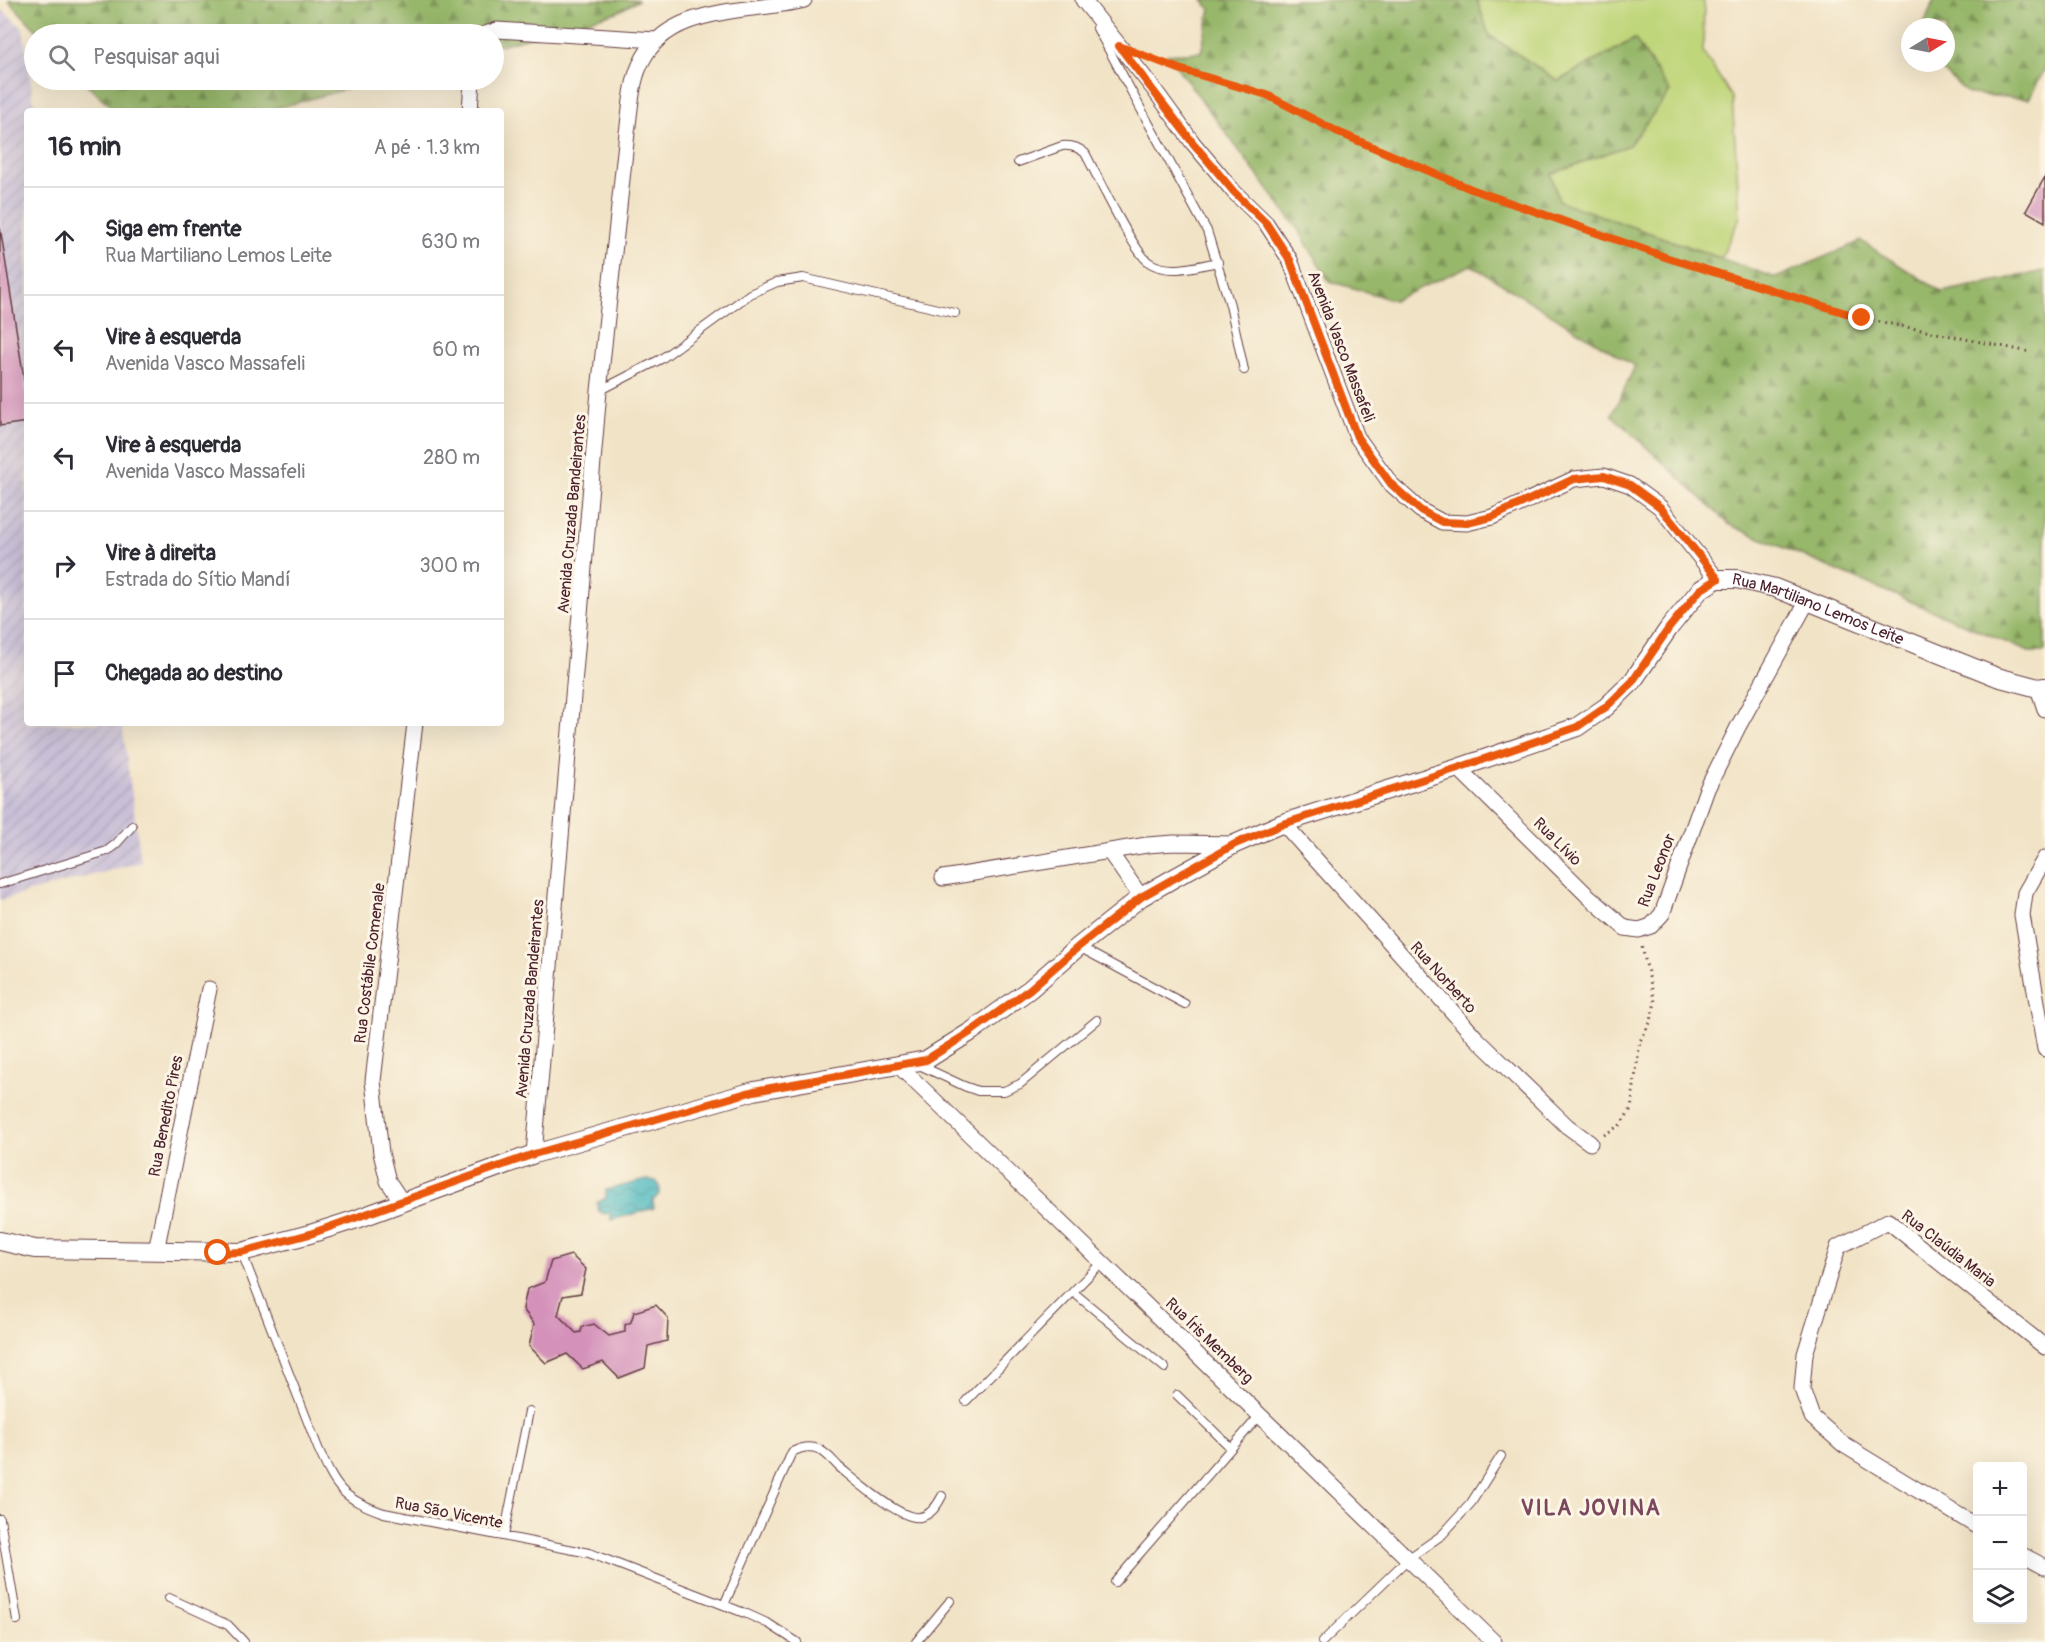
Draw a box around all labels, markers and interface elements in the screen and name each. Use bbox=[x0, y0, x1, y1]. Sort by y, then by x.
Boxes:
north arrow bbox=[1901, 18, 1955, 72]
search box bbox=[24, 24, 504, 90]
icon: search bbox=[45, 41, 78, 74]
text: Pesquisar aqui bbox=[93, 43, 219, 71]
text: 16 min bbox=[48, 131, 121, 163]
text: A pé · 1.3 km bbox=[374, 135, 480, 160]
text: Siga em frente bbox=[105, 215, 241, 243]
icon: ahead bbox=[48, 225, 81, 258]
text: 630 m bbox=[421, 229, 480, 254]
text: Rua Martiliano Lemos Leite bbox=[105, 243, 332, 268]
street label: Avenida Vasco Massafeli bbox=[1303, 268, 1379, 425]
route end bbox=[1848, 304, 1874, 330]
text: Vire à esquerda bbox=[105, 323, 241, 351]
icon: left bbox=[48, 333, 81, 366]
text: 60 m bbox=[433, 337, 480, 362]
text: Avenida Vasco Massafeli bbox=[105, 351, 305, 376]
street label: Avenida Cruzada Bandeirantes bbox=[553, 414, 591, 615]
text: Vire à esquerda bbox=[105, 431, 241, 459]
icon: left bbox=[48, 441, 81, 474]
text: 280 m bbox=[423, 445, 480, 470]
text: Avenida Vasco Massafeli bbox=[105, 459, 305, 484]
text: Vire à direita bbox=[105, 539, 216, 567]
icon: right bbox=[48, 549, 81, 582]
text: 300 m bbox=[419, 553, 480, 578]
text: Estrada do Sítio Mandí bbox=[105, 567, 291, 592]
street label: Rua Martiliano Lemos Leite bbox=[1730, 569, 1907, 650]
icon: arrive bbox=[48, 657, 81, 690]
text: Chegada ao destino bbox=[105, 659, 283, 687]
street label: Rua Lívio bbox=[1529, 813, 1586, 870]
street label: Rua Leonor bbox=[1634, 830, 1680, 910]
street label: Rua Costábile Comenale bbox=[350, 882, 390, 1045]
street label: Avenida Cruzada Bandeirantes bbox=[511, 899, 549, 1100]
street label: Rua Norberto bbox=[1406, 938, 1481, 1018]
street label: Rua Benedito Pires bbox=[144, 1054, 188, 1179]
street label: Rua Claúdia Maria bbox=[1897, 1206, 2000, 1292]
route start bbox=[204, 1239, 230, 1265]
street label: Rua Íris Memberg bbox=[1161, 1294, 1258, 1388]
map controls bbox=[1973, 1462, 2027, 1624]
button: + bbox=[1973, 1462, 2027, 1516]
street label: Rua São Vicente bbox=[393, 1493, 504, 1533]
district label: VILA JOVINA bbox=[1521, 1494, 1661, 1522]
button: − bbox=[1973, 1516, 2027, 1570]
button: layers bbox=[1973, 1570, 2027, 1624]

